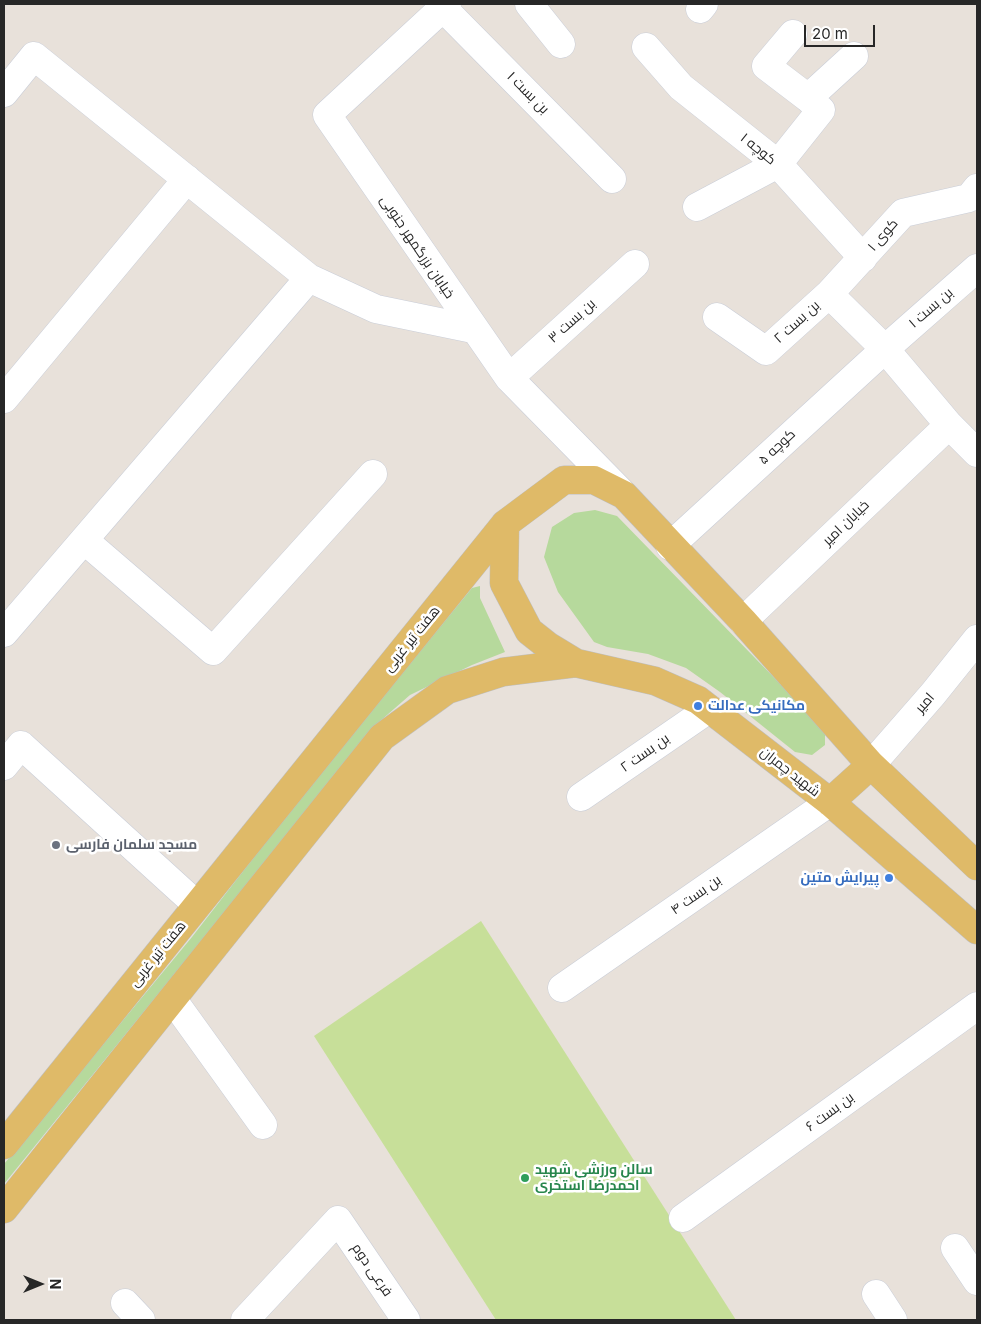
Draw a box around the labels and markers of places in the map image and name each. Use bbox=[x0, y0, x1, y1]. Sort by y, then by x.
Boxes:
place label: مکانیکی عدالت bbox=[708, 698, 805, 714]
marker: مکانیکی عدالت bbox=[692, 700, 704, 712]
place label: مسجد سلمان فارسی bbox=[66, 837, 197, 853]
marker: مسجد سلمان فارسی bbox=[50, 839, 62, 851]
place label: پیرایش متین bbox=[800, 870, 879, 886]
marker: پیرایش متین bbox=[883, 872, 895, 884]
place label: سالن ورزشی شهید احمدرضا استخری bbox=[535, 1162, 653, 1194]
marker: سالن ورزشی شهید احمدرضا استخری bbox=[519, 1172, 531, 1184]

